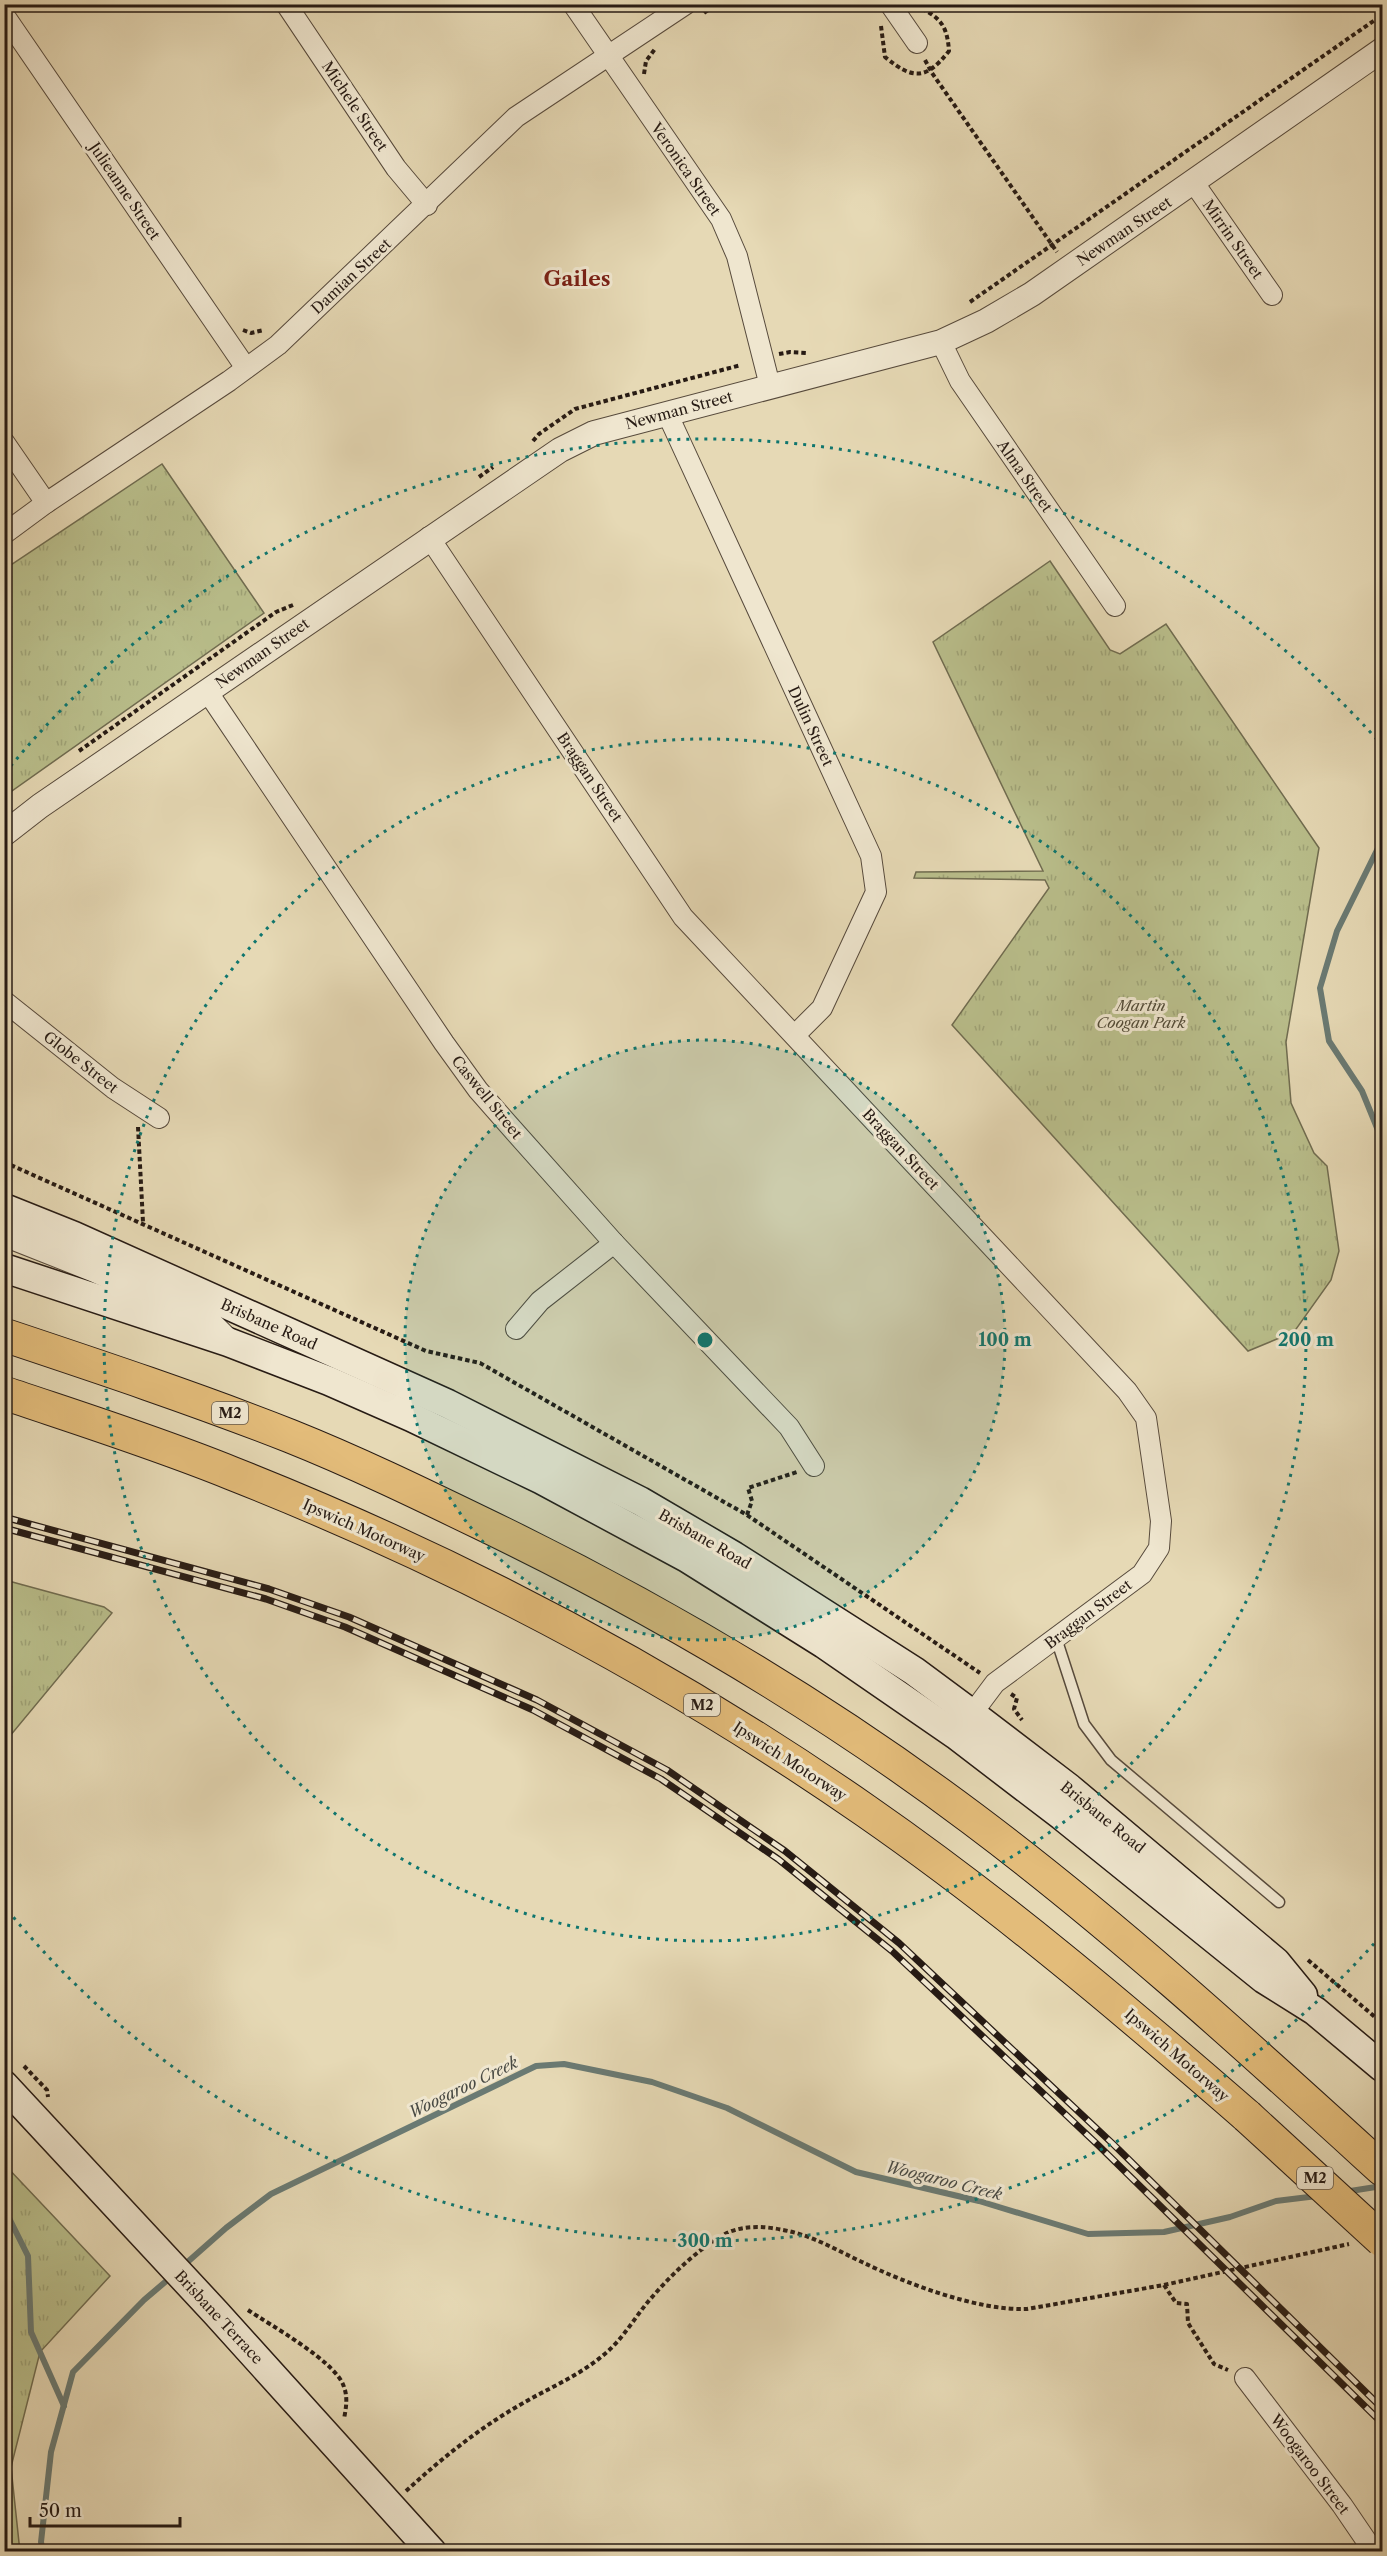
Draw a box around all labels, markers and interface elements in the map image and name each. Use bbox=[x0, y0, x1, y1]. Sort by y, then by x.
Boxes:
street label: Michele Street bbox=[318, 57, 393, 155]
street label: Veronica Street bbox=[646, 118, 726, 220]
street label: Julieanne Street bbox=[84, 137, 165, 244]
street label: Newman Street bbox=[1073, 192, 1176, 270]
street label: Mirrin Street bbox=[1199, 196, 1268, 283]
street label: Damian Street bbox=[307, 234, 395, 318]
district label: Gailes bbox=[543, 266, 611, 291]
street label: Newman Street bbox=[623, 386, 735, 433]
street label: Alma Street bbox=[993, 435, 1057, 516]
street label: Newman Street bbox=[211, 613, 313, 692]
street label: Dulin Street bbox=[784, 683, 838, 770]
street label: Braggan Street bbox=[553, 729, 627, 826]
park label: Martin Coogan Park bbox=[1096, 996, 1186, 1032]
street label: Globe Street bbox=[40, 1027, 123, 1098]
street label: Caswell Street bbox=[448, 1051, 527, 1143]
street label: Braggan Street bbox=[859, 1104, 944, 1194]
street label: Brisbane Road bbox=[218, 1294, 320, 1354]
text: 100 m bbox=[978, 1329, 1032, 1351]
text: 200 m bbox=[1278, 1329, 1334, 1351]
centre of rings bbox=[695, 1330, 715, 1350]
road number: M2 bbox=[212, 1402, 248, 1424]
street label: Ipswich Motorway bbox=[300, 1494, 429, 1566]
street label: Brisbane Road bbox=[655, 1505, 755, 1573]
street label: Braggan Street bbox=[1041, 1575, 1136, 1653]
road number: M2 bbox=[684, 1694, 720, 1716]
street label: Ipswich Motorway bbox=[729, 1717, 851, 1805]
street label: Brisbane Road bbox=[1057, 1777, 1149, 1857]
street label: Ipswich Motorway bbox=[1121, 2005, 1234, 2106]
water label: Woogaroo Creek bbox=[405, 2052, 522, 2122]
water label: Woogaroo Creek bbox=[884, 2156, 1005, 2204]
road number: M2 bbox=[1297, 2167, 1333, 2189]
text: 300 m bbox=[677, 2230, 733, 2252]
street label: Brisbane Terrace bbox=[171, 2266, 267, 2368]
street label: Woogaroo Street bbox=[1266, 2409, 1354, 2518]
scale bar bbox=[30, 2490, 180, 2528]
text: 50 m bbox=[39, 2500, 82, 2522]

